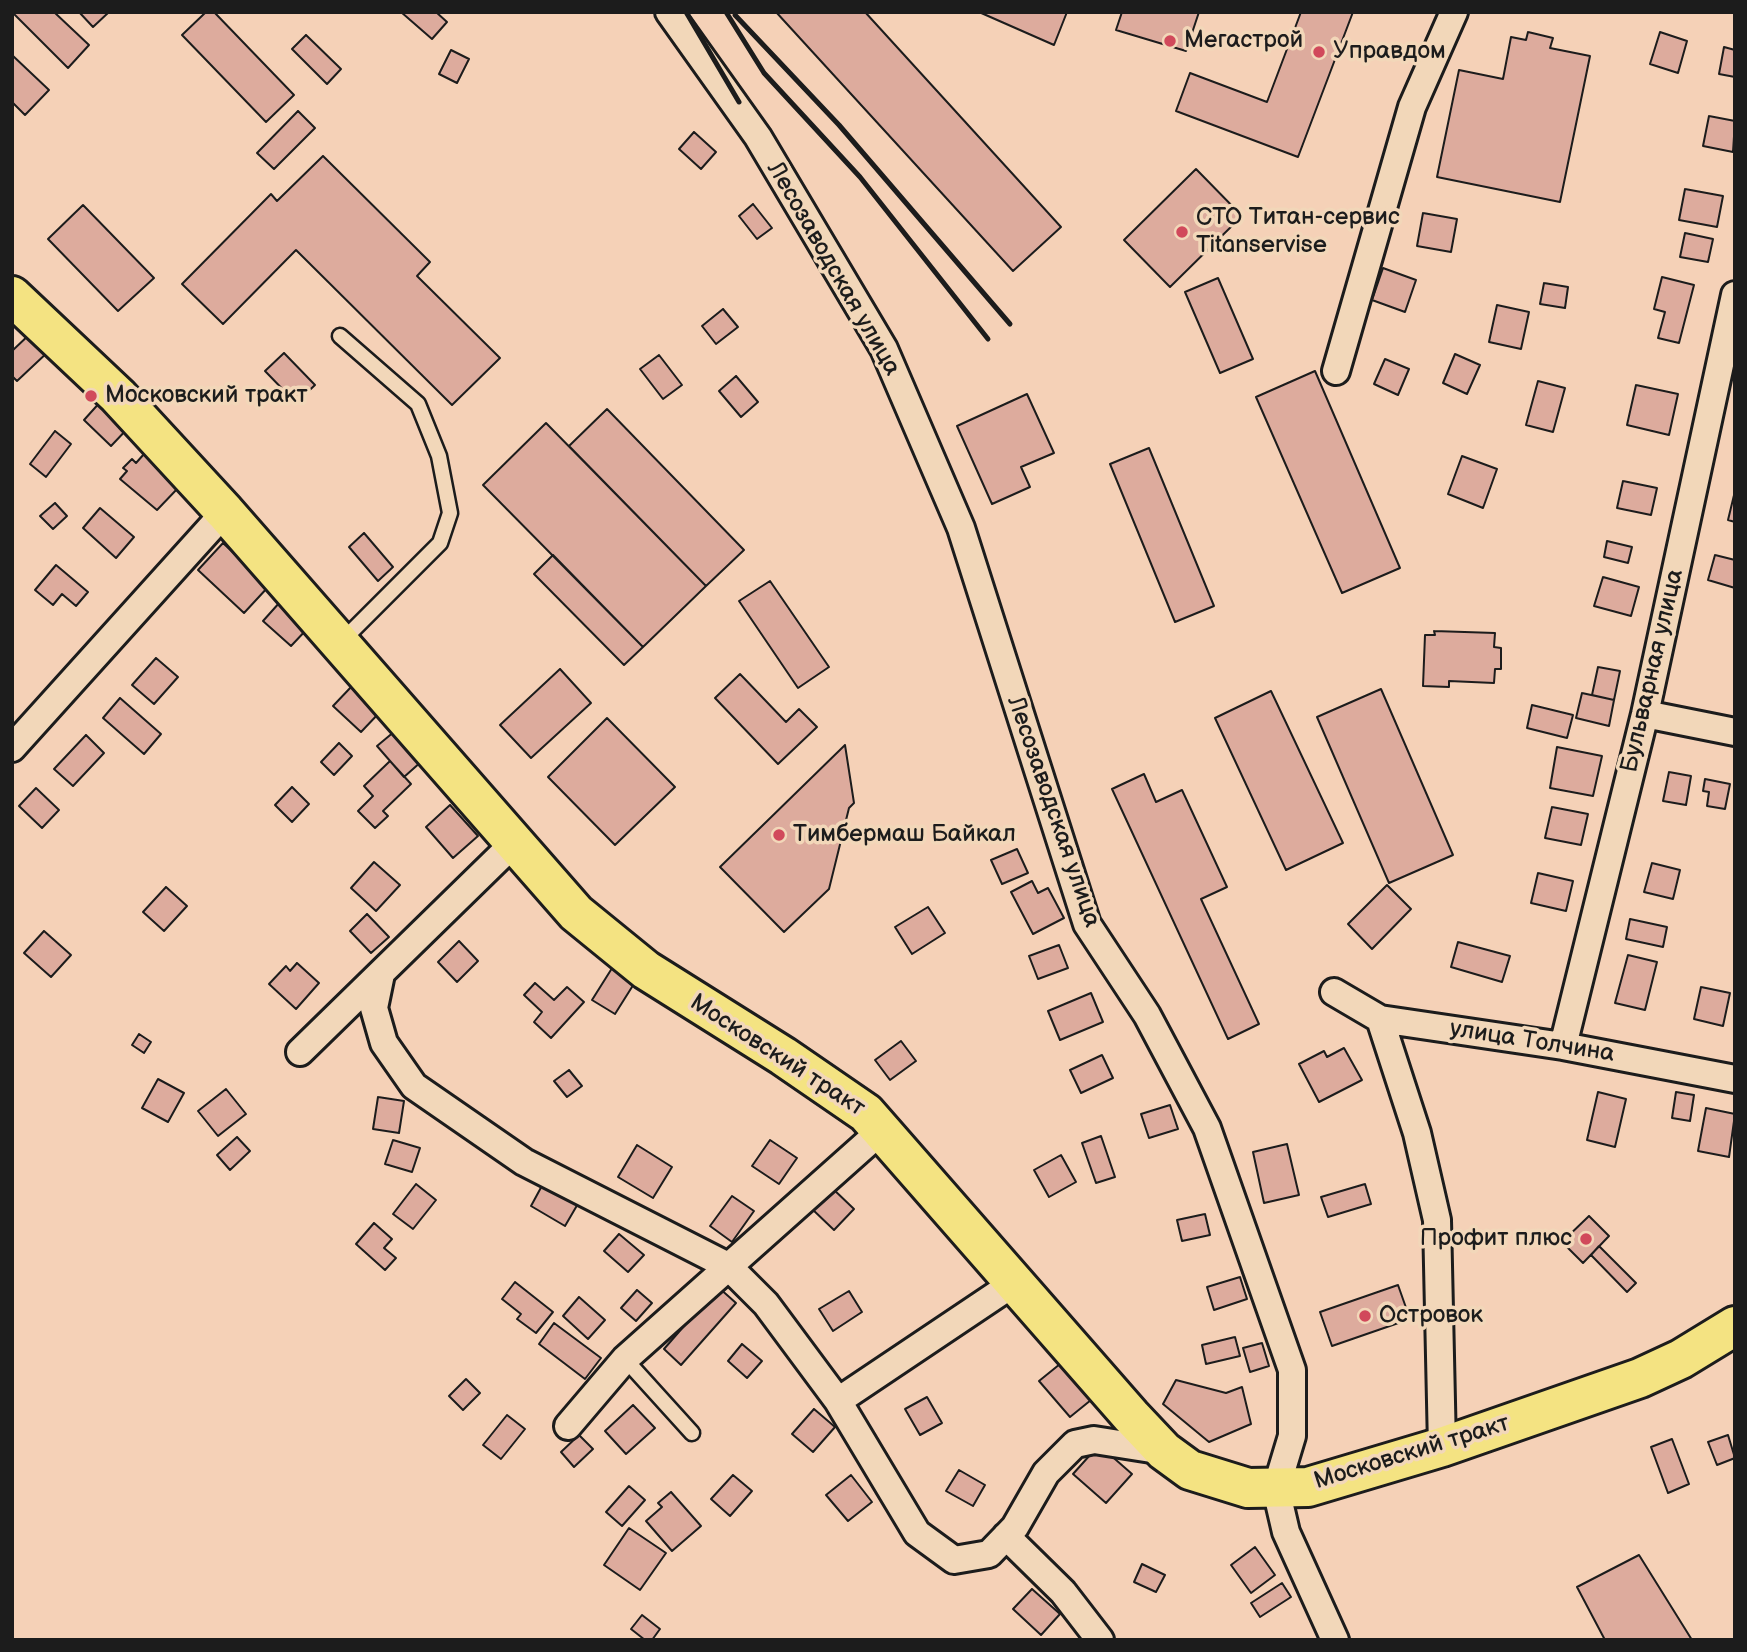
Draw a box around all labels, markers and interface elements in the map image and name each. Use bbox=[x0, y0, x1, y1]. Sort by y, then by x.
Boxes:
place label: Мегастрой bbox=[1184, 27, 1303, 55]
marker: Мегастрой bbox=[1162, 33, 1178, 49]
place label: Управдом bbox=[1333, 38, 1446, 66]
marker: Управдом bbox=[1311, 44, 1327, 60]
street label: Лесозаводская улица bbox=[760, 157, 906, 381]
place label: СТО Титан-сервис Titanservise bbox=[1196, 204, 1400, 260]
marker: СТО Титан-сервис Titanservise bbox=[1174, 224, 1190, 240]
place label: Московский тракт bbox=[105, 382, 308, 410]
marker: Московский тракт bbox=[83, 388, 99, 404]
street label: Бульварная улица bbox=[1616, 567, 1690, 775]
street label: Лесозаводская улица bbox=[1000, 693, 1106, 931]
place label: Тимбермаш Байкал bbox=[793, 821, 1016, 849]
marker: Тимбермаш Байкал bbox=[771, 827, 787, 843]
street label: Московский тракт bbox=[684, 989, 870, 1123]
street label: улица Толчина bbox=[1448, 1015, 1616, 1069]
place label: Профит плюс bbox=[1420, 1225, 1572, 1253]
marker: Профит плюс bbox=[1578, 1231, 1594, 1247]
place label: Островок bbox=[1379, 1302, 1483, 1330]
marker: Островок bbox=[1357, 1308, 1373, 1324]
street label: Московский тракт bbox=[1311, 1410, 1513, 1496]

